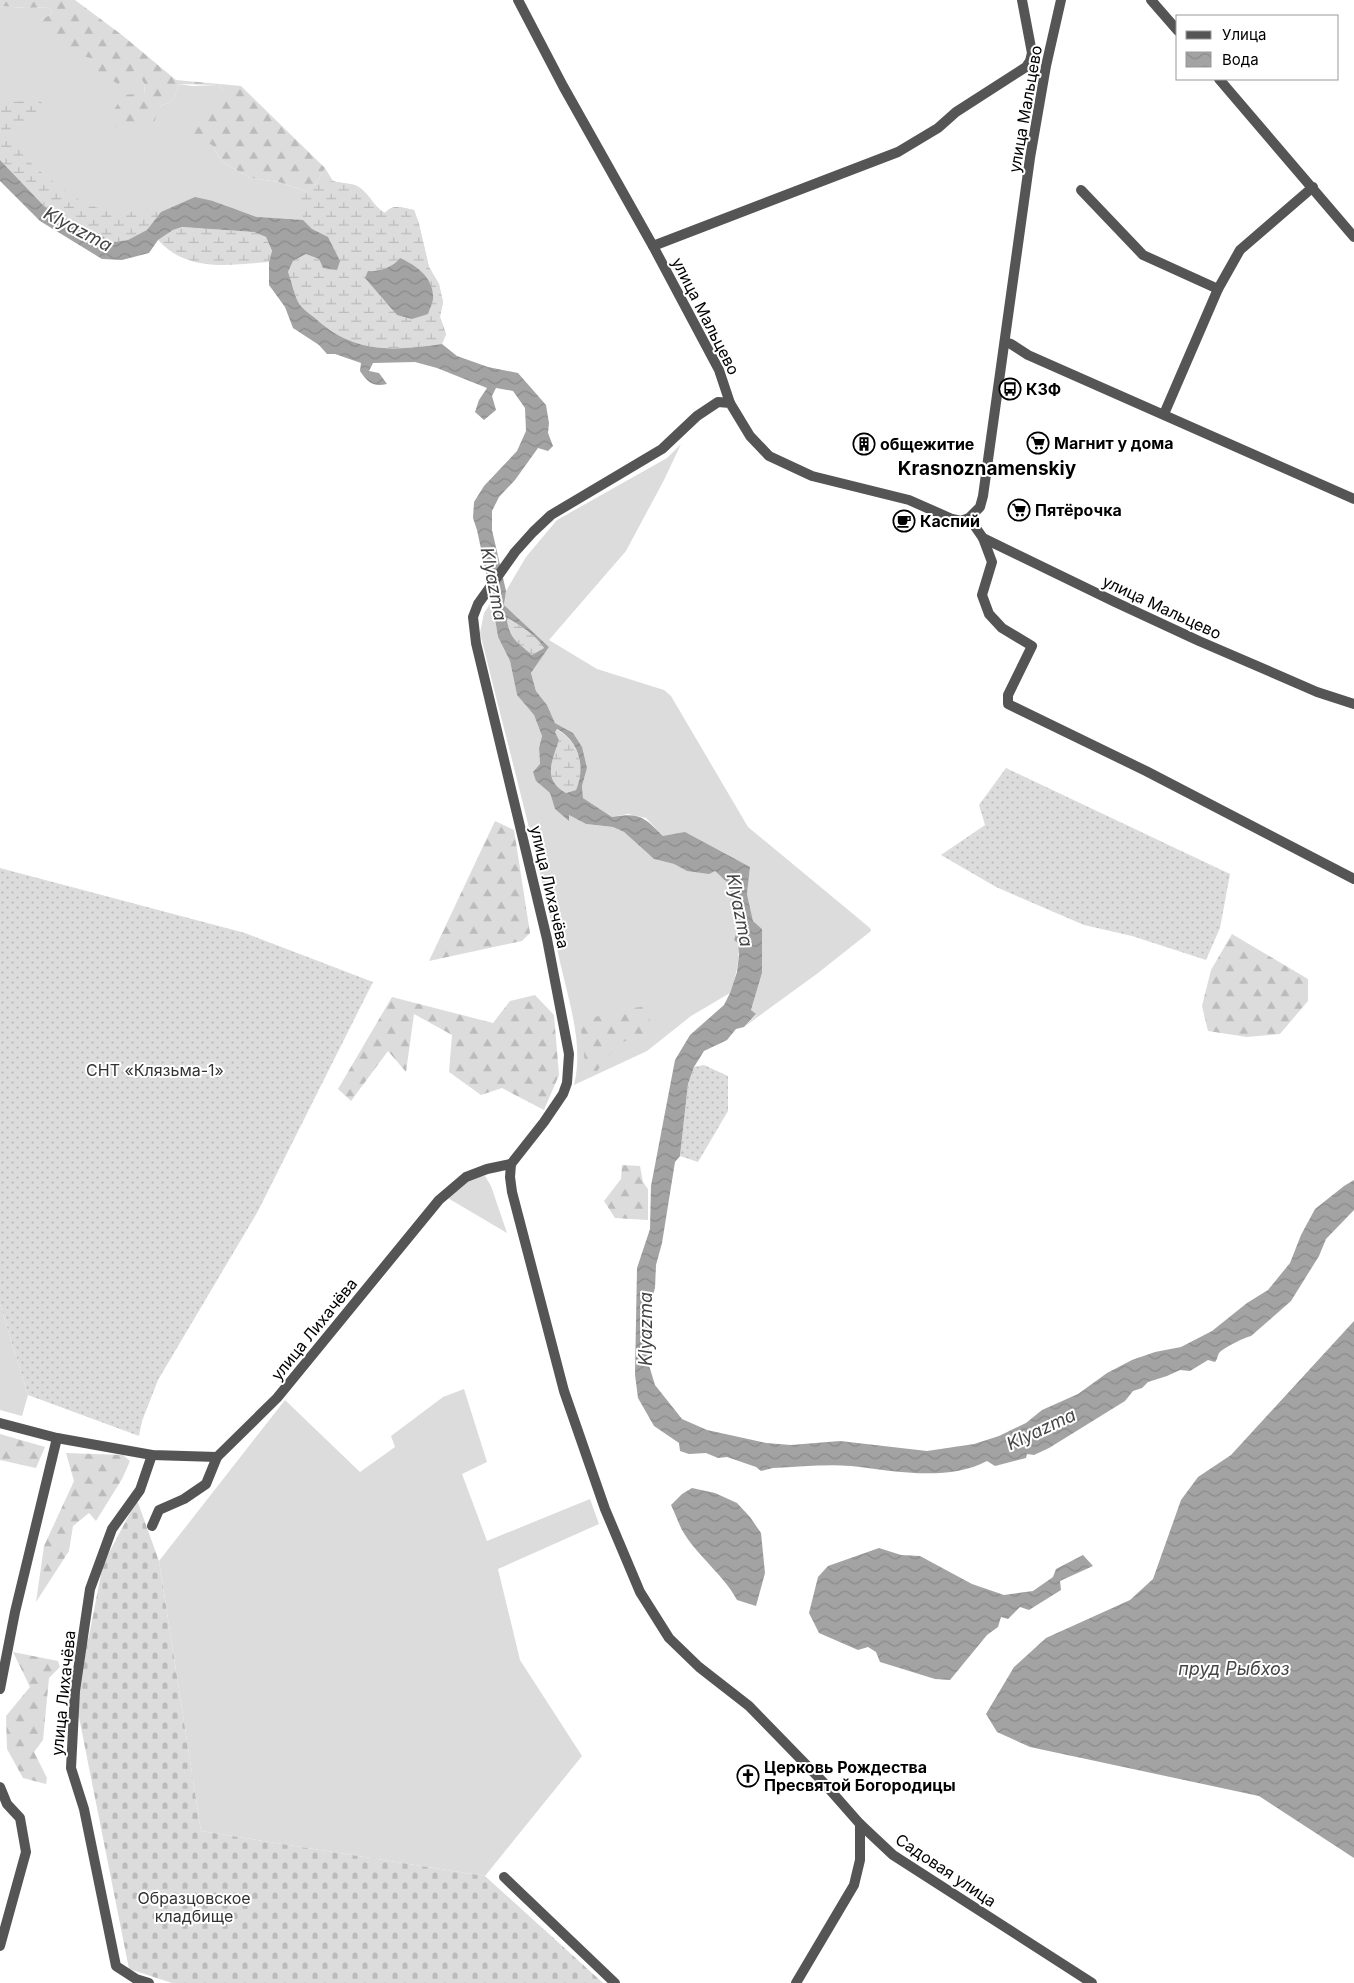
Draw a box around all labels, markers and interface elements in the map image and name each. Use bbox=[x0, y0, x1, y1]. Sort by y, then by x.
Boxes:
legend bbox=[1176, 15, 1339, 80]
text: Улица bbox=[1222, 25, 1266, 44]
street label: улица Мальцево bbox=[1004, 44, 1046, 174]
text: Вода bbox=[1222, 50, 1259, 69]
water label: Klyazma bbox=[40, 202, 116, 256]
street label: улица Мальцево bbox=[668, 254, 744, 378]
bus stop icon: КЗФ bbox=[998, 377, 1022, 401]
place label: КЗФ bbox=[1026, 379, 1061, 399]
supermarket icon: Магнит у дома bbox=[1026, 431, 1050, 455]
building icon: общежитие bbox=[852, 432, 876, 456]
place label: Магнит у дома bbox=[1054, 433, 1174, 453]
place label: общежитие bbox=[880, 434, 974, 454]
district label: Krasnoznamenskiy bbox=[898, 457, 1077, 480]
supermarket icon: Пятёрочка bbox=[1007, 498, 1031, 522]
place label: Пятёрочка bbox=[1035, 500, 1122, 520]
cafe icon: Каспий bbox=[892, 509, 916, 533]
place label: Каспий bbox=[920, 511, 980, 531]
water label: Klyazma bbox=[477, 546, 511, 622]
street label: улица Мальцево bbox=[1099, 571, 1225, 643]
street label: улица Лихачёва bbox=[526, 824, 574, 950]
water label: Klyazma bbox=[723, 872, 757, 948]
park label: СНТ «Клязьма-1» bbox=[86, 1060, 224, 1080]
street label: улица Лихачёва bbox=[267, 1274, 361, 1384]
water label: Klyazma bbox=[635, 1292, 656, 1366]
water label: Klyazma bbox=[1003, 1404, 1079, 1454]
street label: улица Лихачёва bbox=[46, 1629, 80, 1757]
water label: пруд Рыбхоз bbox=[1178, 1658, 1290, 1679]
place label: Церковь Рождества Пресвятой Богородицы bbox=[764, 1757, 956, 1795]
church icon: Церковь Рождества Пресвятой Богородицы bbox=[736, 1764, 760, 1788]
street label: Садовая улица bbox=[892, 1829, 1000, 1911]
park label: Образцовское кладбище bbox=[137, 1888, 251, 1926]

